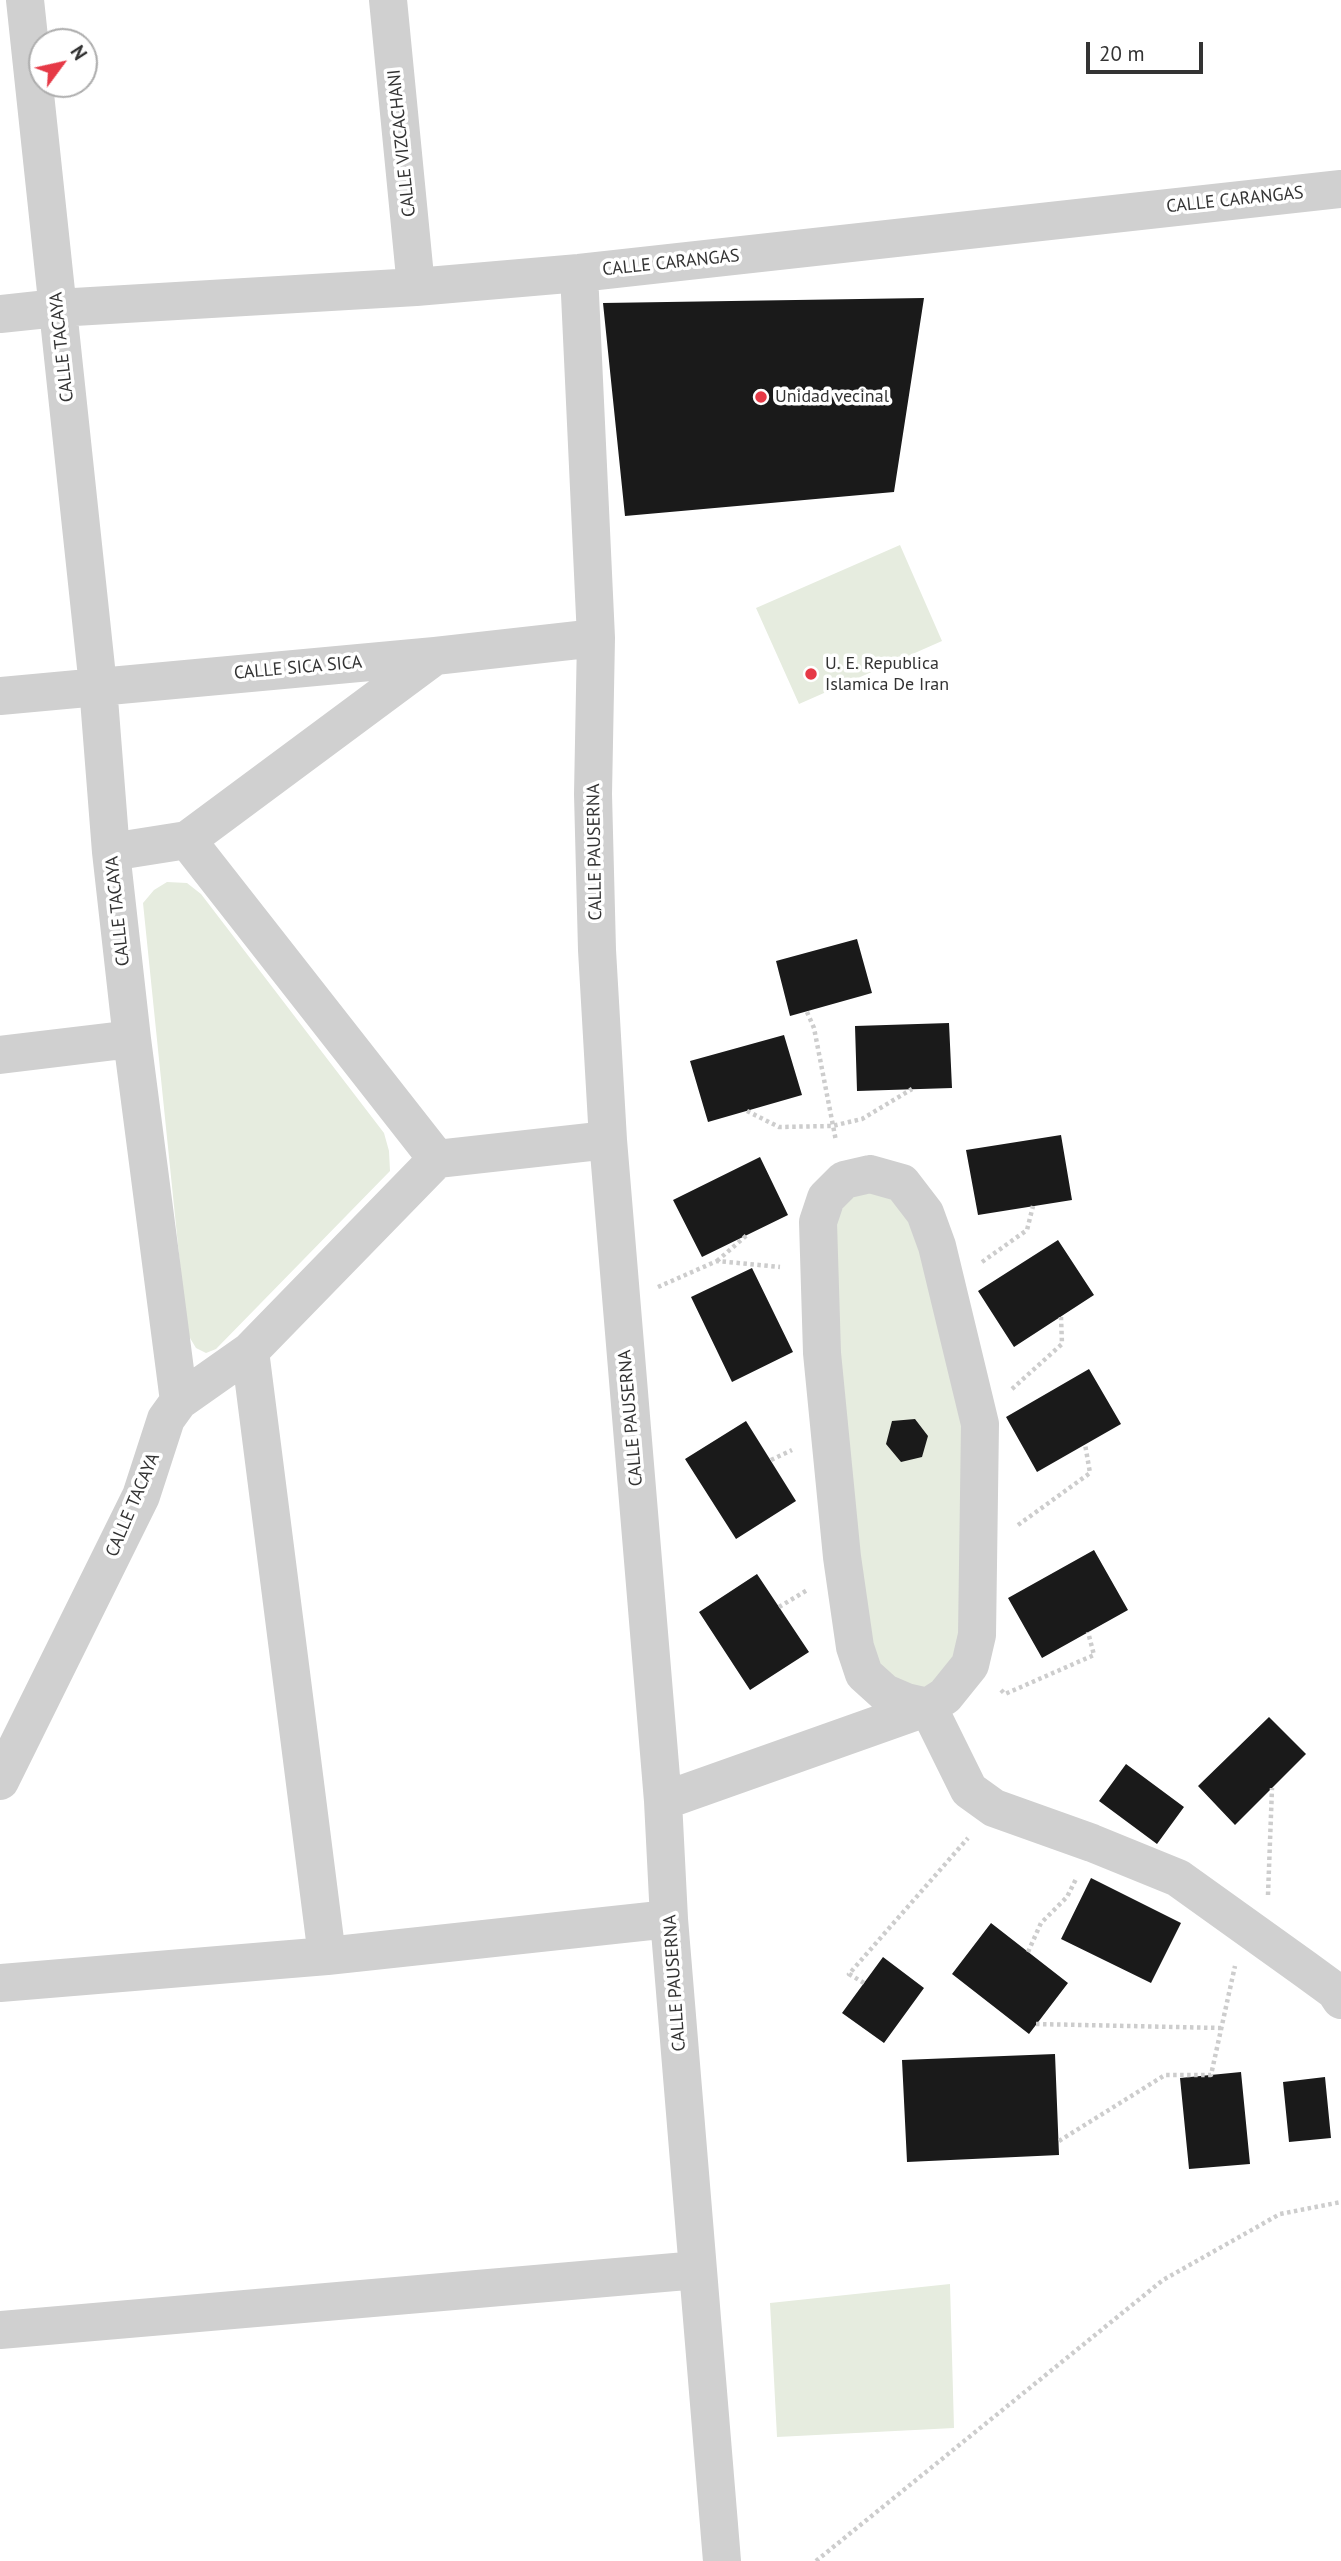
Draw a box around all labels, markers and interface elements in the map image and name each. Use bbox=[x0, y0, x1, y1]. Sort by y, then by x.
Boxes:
north arrow bbox=[28, 28, 98, 98]
scale bar bbox=[1089, 28, 1206, 72]
text: 20 m bbox=[1099, 40, 1145, 67]
text: N bbox=[65, 41, 92, 64]
street label: CALLE VIZCACHANI bbox=[384, 68, 420, 218]
street label: CALLE CARANGAS bbox=[1165, 182, 1305, 218]
street label: CALLE CARANGAS bbox=[601, 245, 741, 281]
street label: CALLE TACAYA bbox=[45, 291, 79, 403]
place label: Unidad vecinal bbox=[775, 386, 889, 408]
marker: Unidad vecinal bbox=[753, 389, 769, 405]
street label: CALLE SICA SICA bbox=[233, 652, 363, 684]
place label: U. E. Republica Islamica De Iran bbox=[825, 653, 949, 696]
marker: U. E. Republica Islamica De Iran bbox=[803, 666, 819, 682]
street label: CALLE PAUSERNA bbox=[583, 783, 607, 921]
street label: CALLE TACAYA bbox=[101, 855, 135, 967]
street label: CALLE PAUSERNA bbox=[614, 1349, 648, 1487]
street label: CALLE TACAYA bbox=[101, 1450, 165, 1560]
street label: CALLE PAUSERNA bbox=[659, 1914, 691, 2052]

